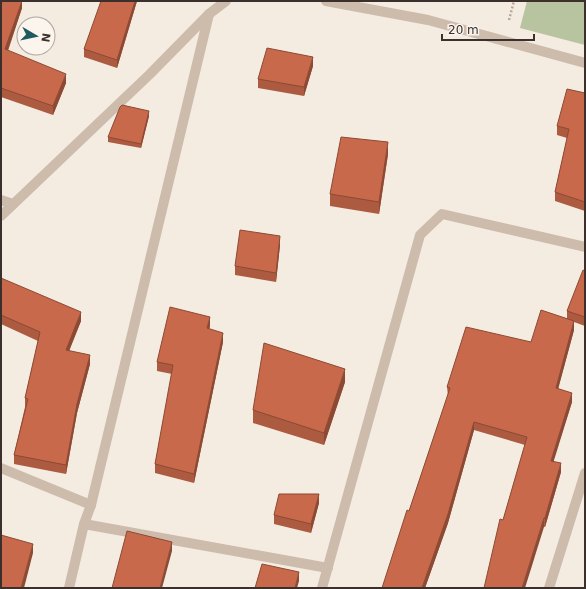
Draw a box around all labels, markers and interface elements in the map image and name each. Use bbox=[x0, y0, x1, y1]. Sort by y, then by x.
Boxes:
north arrow bbox=[16, 16, 56, 56]
scale bar bbox=[442, 16, 534, 42]
text: 20 m bbox=[448, 23, 479, 37]
text: N bbox=[38, 32, 53, 43]

